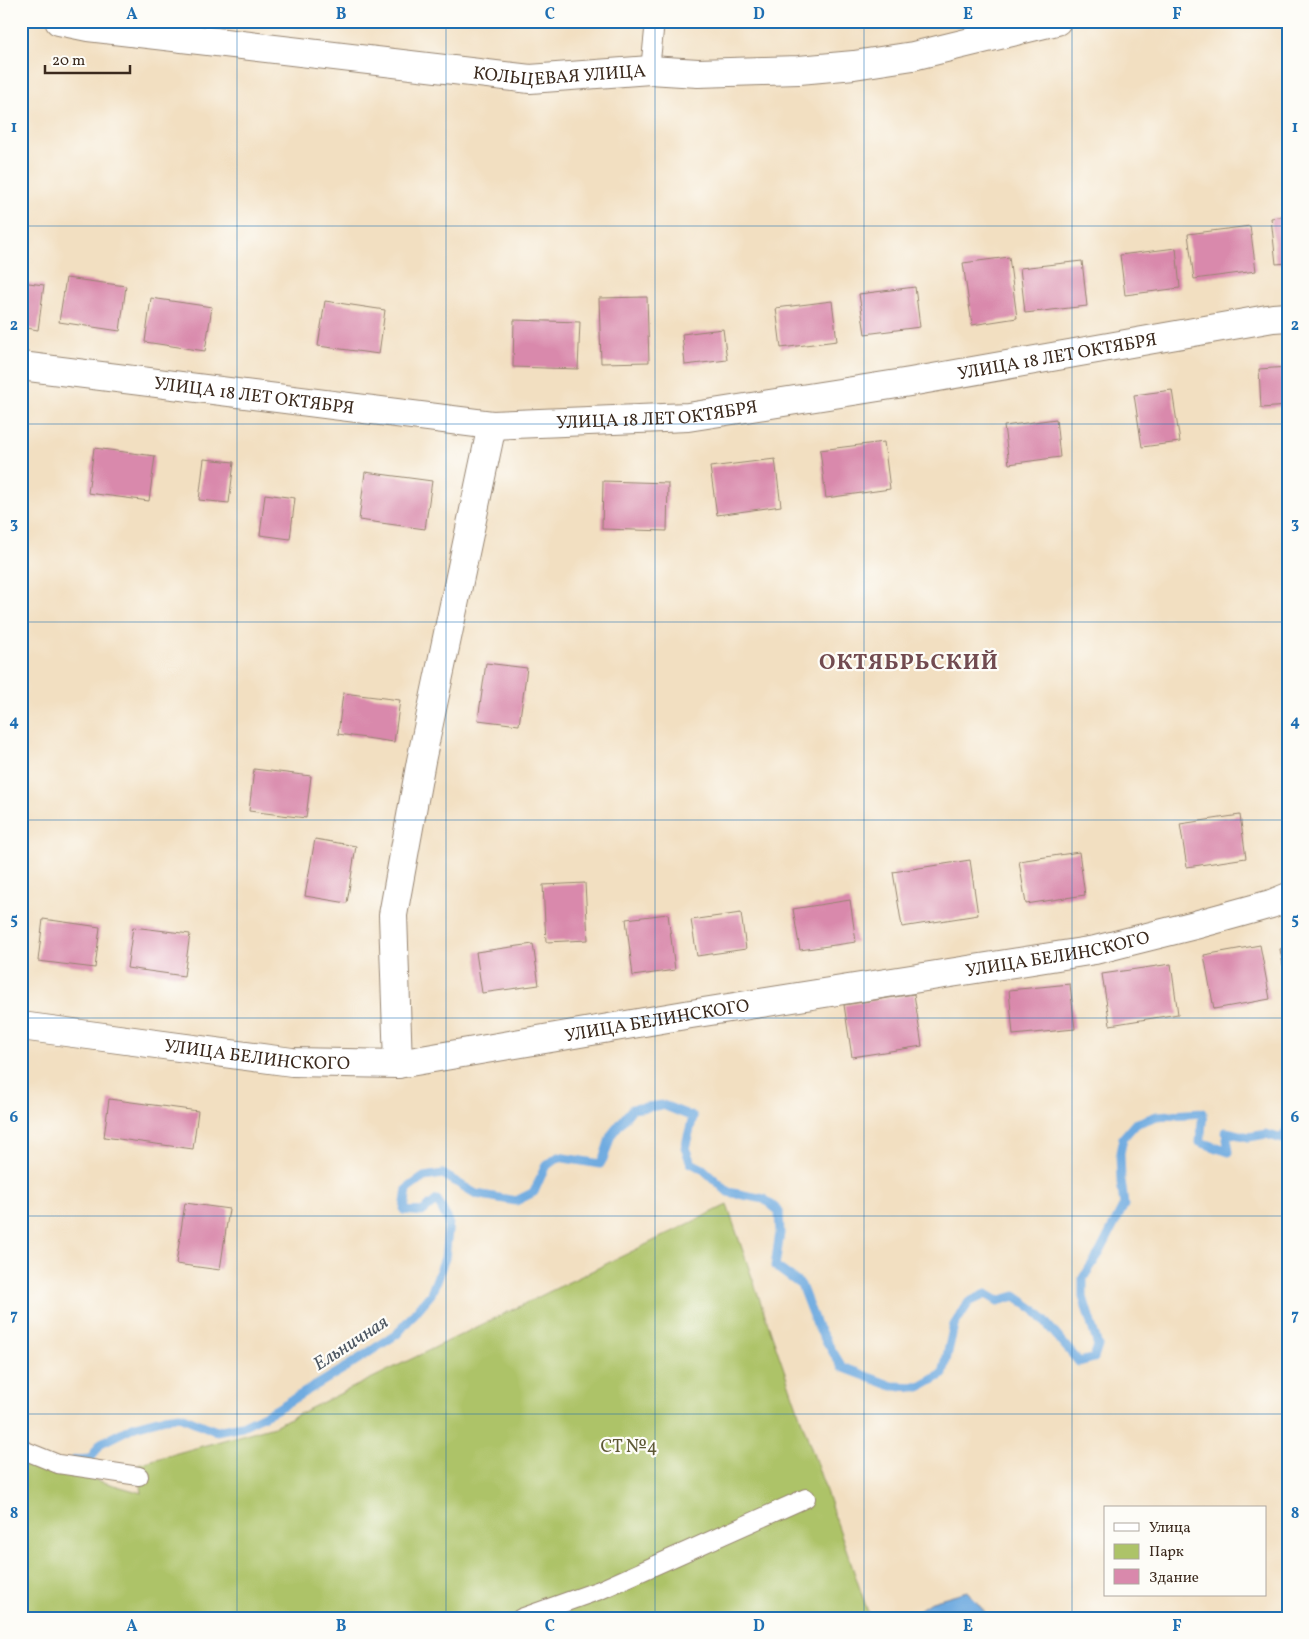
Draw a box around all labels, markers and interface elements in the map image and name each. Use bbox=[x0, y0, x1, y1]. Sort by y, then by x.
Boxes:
text: A bbox=[126, 4, 138, 26]
text: B bbox=[336, 4, 347, 26]
text: C bbox=[545, 4, 555, 26]
text: D bbox=[753, 4, 765, 26]
text: E bbox=[963, 4, 973, 26]
text: F bbox=[1172, 4, 1182, 26]
scale bar bbox=[45, 42, 130, 74]
text: 20 m bbox=[52, 51, 85, 72]
street label: КОЛЬЦЕВАЯ УЛИЦА bbox=[472, 59, 647, 93]
text: 1 bbox=[11, 117, 17, 139]
text: 1 bbox=[1292, 117, 1298, 139]
text: 2 bbox=[10, 315, 18, 337]
text: 2 bbox=[1291, 315, 1299, 337]
street label: УЛИЦА 18 ЛЕТ ОКТЯБРЯ bbox=[956, 328, 1159, 387]
street label: УЛИЦА 18 ЛЕТ ОКТЯБРЯ bbox=[152, 372, 356, 422]
street label: УЛИЦА 18 ЛЕТ ОКТЯБРЯ bbox=[556, 395, 759, 436]
text: 3 bbox=[10, 513, 18, 535]
text: 3 bbox=[1291, 513, 1299, 535]
district label: ОКТЯБРЬСКИЙ bbox=[819, 648, 999, 679]
text: 4 bbox=[9, 711, 19, 733]
text: 4 bbox=[1290, 711, 1300, 733]
text: 5 bbox=[10, 909, 18, 931]
text: 5 bbox=[1291, 909, 1299, 931]
street label: УЛИЦА БЕЛИНСКОГО bbox=[964, 926, 1152, 984]
street label: УЛИЦА БЕЛИНСКОГО bbox=[563, 994, 751, 1049]
street label: УЛИЦА БЕЛИНСКОГО bbox=[162, 1034, 350, 1077]
text: 6 bbox=[10, 1107, 19, 1129]
text: 6 bbox=[1291, 1107, 1300, 1129]
text: 7 bbox=[10, 1305, 18, 1327]
text: 7 bbox=[1291, 1305, 1299, 1327]
water label: Ельничная bbox=[309, 1310, 394, 1378]
park label: СТ №4 bbox=[600, 1435, 658, 1460]
text: 8 bbox=[10, 1503, 18, 1525]
text: 8 bbox=[1291, 1503, 1299, 1525]
legend bbox=[1104, 1506, 1266, 1596]
text: Улица bbox=[1149, 1518, 1191, 1539]
text: Парк bbox=[1149, 1542, 1184, 1563]
text: Здание bbox=[1149, 1568, 1199, 1589]
text: A bbox=[126, 1616, 138, 1638]
text: B bbox=[336, 1616, 347, 1638]
text: C bbox=[545, 1616, 555, 1638]
text: D bbox=[753, 1616, 765, 1638]
text: E bbox=[963, 1616, 973, 1638]
text: F bbox=[1172, 1616, 1182, 1638]

